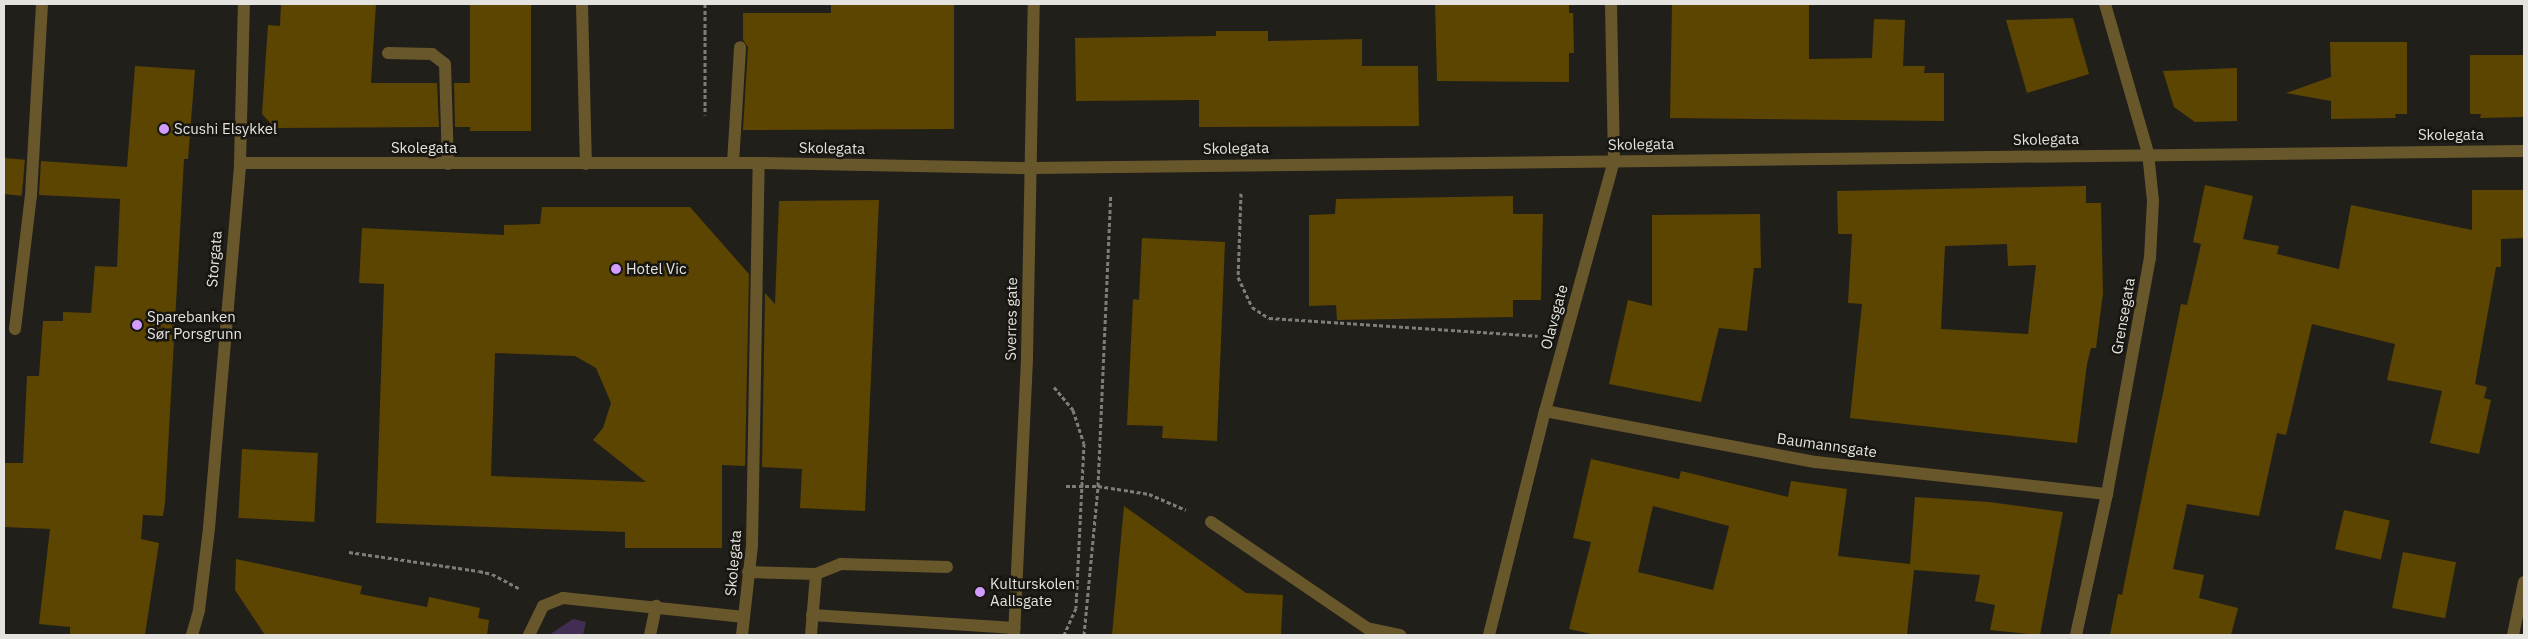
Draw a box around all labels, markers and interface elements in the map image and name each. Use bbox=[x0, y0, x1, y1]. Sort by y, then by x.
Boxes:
place label: Scushi Elsykkel bbox=[174, 120, 277, 138]
marker: Scushi Elsykkel bbox=[158, 123, 170, 135]
street label: Skolegata bbox=[2418, 126, 2484, 144]
street label: Skolegata bbox=[2013, 129, 2079, 149]
street label: Skolegata bbox=[1608, 134, 1674, 154]
street label: Skolegata bbox=[799, 138, 865, 158]
street label: Skolegata bbox=[1203, 138, 1269, 158]
street label: Skolegata bbox=[391, 139, 457, 157]
street label: Storgata bbox=[203, 230, 225, 288]
place label: Hotel Vic bbox=[626, 260, 686, 278]
marker: Hotel Vic bbox=[610, 263, 622, 275]
street label: Grensegata bbox=[2107, 276, 2139, 356]
street label: Sverres gate bbox=[1001, 277, 1021, 361]
street label: Olavsgate bbox=[1537, 283, 1571, 351]
place label: Sparebanken Sør Porsgrunn bbox=[147, 307, 242, 342]
marker: Sparebanken Sør Porsgrunn bbox=[131, 319, 143, 331]
street label: Baumannsgate bbox=[1776, 429, 1878, 461]
street label: Skolegata bbox=[721, 529, 745, 597]
place label: Kulturskolen Aallsgate bbox=[990, 574, 1075, 609]
marker: Kulturskolen Aallsgate bbox=[974, 586, 986, 598]

